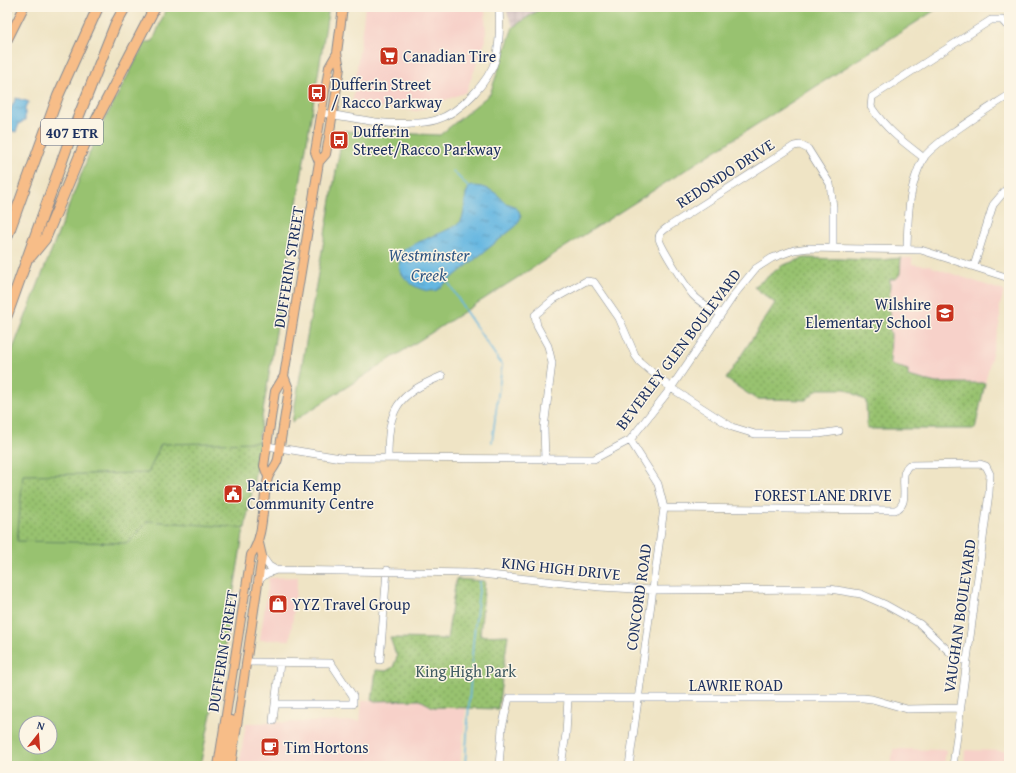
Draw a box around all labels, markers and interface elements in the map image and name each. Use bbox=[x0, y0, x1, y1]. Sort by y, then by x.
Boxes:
place label: Canadian Tire bbox=[403, 44, 496, 68]
supermarket icon: Canadian Tire bbox=[378, 45, 400, 67]
place label: Dufferin Street / Racco Parkway bbox=[331, 72, 442, 114]
bus stop icon: Dufferin Street / Racco Parkway bbox=[306, 82, 328, 104]
road number: 407 ETR bbox=[41, 119, 103, 145]
place label: Dufferin Street/Racco Parkway bbox=[353, 119, 501, 161]
bus stop icon: Dufferin Street/Racco Parkway bbox=[328, 129, 350, 151]
street label: REDONDO DRIVE bbox=[671, 132, 779, 214]
street label: DUFFERIN STREET bbox=[267, 204, 309, 330]
water label: Westminster Creek bbox=[388, 242, 470, 287]
street label: BEVERLEY GLEN BOULEVARD bbox=[609, 263, 747, 435]
place label: Wilshire Elementary School bbox=[806, 292, 932, 334]
school or university icon: Wilshire Elementary School bbox=[934, 302, 956, 324]
place label: Patricia Kemp Community Centre bbox=[247, 473, 374, 515]
public building icon: Patricia Kemp Community Centre bbox=[222, 483, 244, 505]
street label: FOREST LANE DRIVE bbox=[754, 483, 892, 507]
street label: VAUGHAN BOULEVARD bbox=[936, 537, 982, 694]
street label: CONCORD ROAD bbox=[619, 542, 657, 652]
street label: KING HIGH DRIVE bbox=[500, 550, 622, 586]
street label: DUFFERIN STREET bbox=[201, 588, 243, 714]
place label: YYZ Travel Group bbox=[292, 592, 411, 616]
shop icon: YYZ Travel Group bbox=[267, 593, 289, 615]
park label: King High Park bbox=[416, 659, 517, 683]
street label: LAWRIE ROAD bbox=[689, 673, 783, 697]
north arrow bbox=[18, 715, 58, 755]
text: N bbox=[35, 717, 47, 734]
place label: Tim Hortons bbox=[284, 735, 369, 759]
cafe icon: Tim Hortons bbox=[259, 736, 281, 758]

